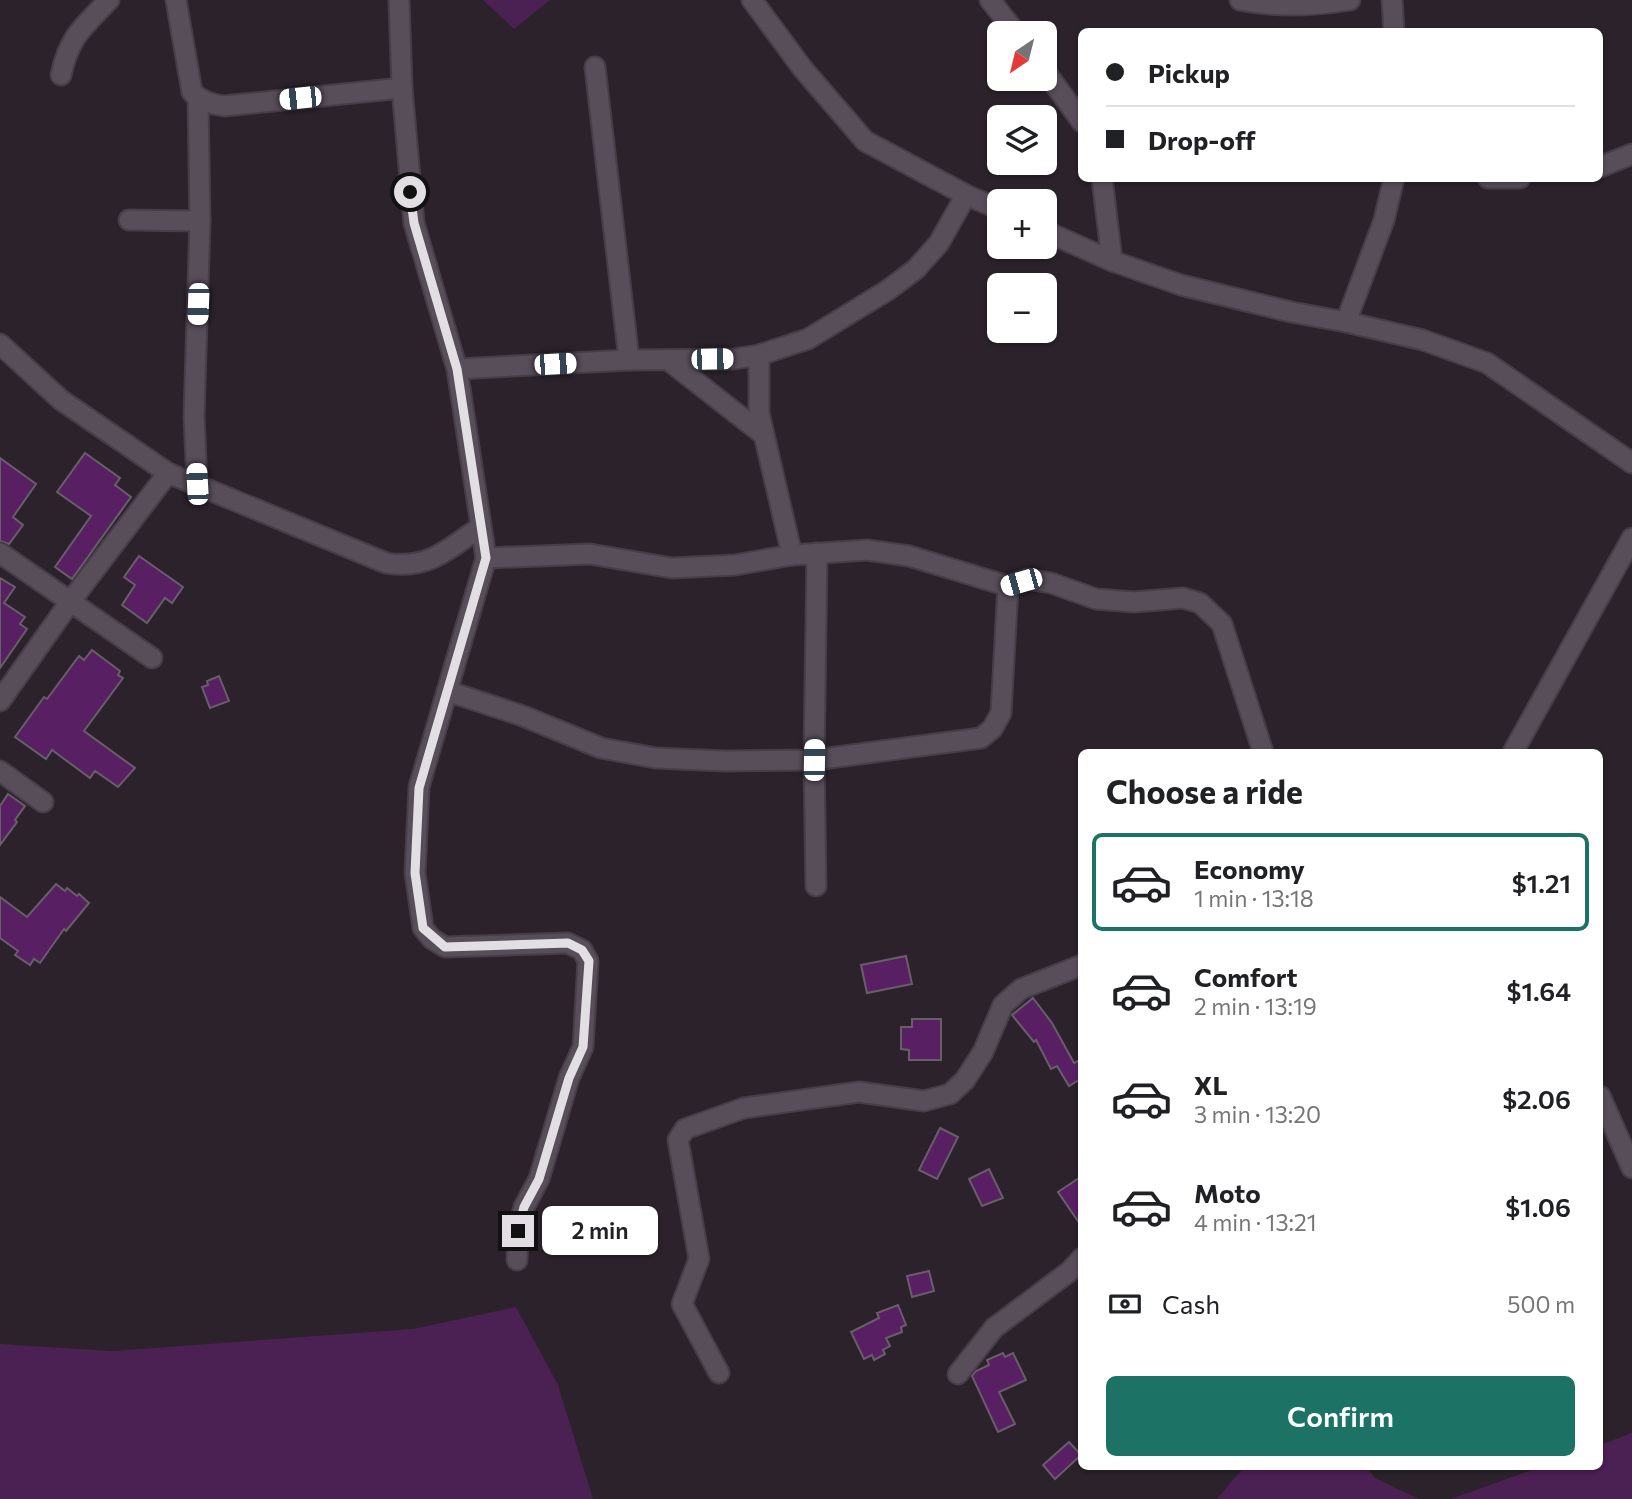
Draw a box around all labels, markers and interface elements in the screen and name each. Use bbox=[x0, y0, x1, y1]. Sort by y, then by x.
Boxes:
north arrow bbox=[987, 21, 1057, 91]
map controls bbox=[987, 21, 1057, 343]
text: Pickup bbox=[1148, 57, 1230, 88]
car bbox=[279, 85, 322, 111]
button: layers bbox=[987, 105, 1057, 175]
text: Drop-off bbox=[1148, 124, 1255, 155]
route start bbox=[394, 176, 426, 208]
button: + bbox=[987, 189, 1057, 259]
button: − bbox=[987, 273, 1057, 343]
car bbox=[187, 283, 210, 325]
car bbox=[691, 348, 734, 370]
car bbox=[534, 352, 577, 376]
car bbox=[186, 462, 209, 506]
car bbox=[998, 566, 1045, 598]
car bbox=[804, 739, 825, 781]
text: Choose a ride bbox=[1106, 771, 1303, 811]
icon: car bbox=[1110, 851, 1173, 914]
text: Economy bbox=[1194, 853, 1305, 884]
text: $1.21 bbox=[1512, 867, 1571, 898]
text: 1 min · 13:18 bbox=[1194, 884, 1314, 912]
icon: car bbox=[1110, 959, 1173, 1022]
text: Comfort bbox=[1194, 961, 1297, 992]
text: $1.64 bbox=[1507, 975, 1571, 1006]
text: 2 min · 13:19 bbox=[1194, 992, 1317, 1020]
icon: car bbox=[1110, 1067, 1173, 1130]
text: XL bbox=[1194, 1069, 1228, 1100]
text: $2.06 bbox=[1502, 1083, 1571, 1114]
text: 3 min · 13:20 bbox=[1194, 1100, 1321, 1128]
icon: car bbox=[1110, 1175, 1173, 1238]
text: Moto bbox=[1194, 1177, 1261, 1208]
text: $1.06 bbox=[1505, 1191, 1571, 1222]
callout: 2 min bbox=[542, 1206, 658, 1256]
text: 4 min · 13:21 bbox=[1194, 1208, 1317, 1236]
route end bbox=[502, 1215, 534, 1247]
text: 2 min bbox=[572, 1216, 628, 1244]
icon: cash bbox=[1106, 1285, 1144, 1323]
text: Cash bbox=[1162, 1288, 1220, 1319]
text: 500 m bbox=[1507, 1290, 1575, 1318]
button: Confirm bbox=[1106, 1376, 1575, 1456]

